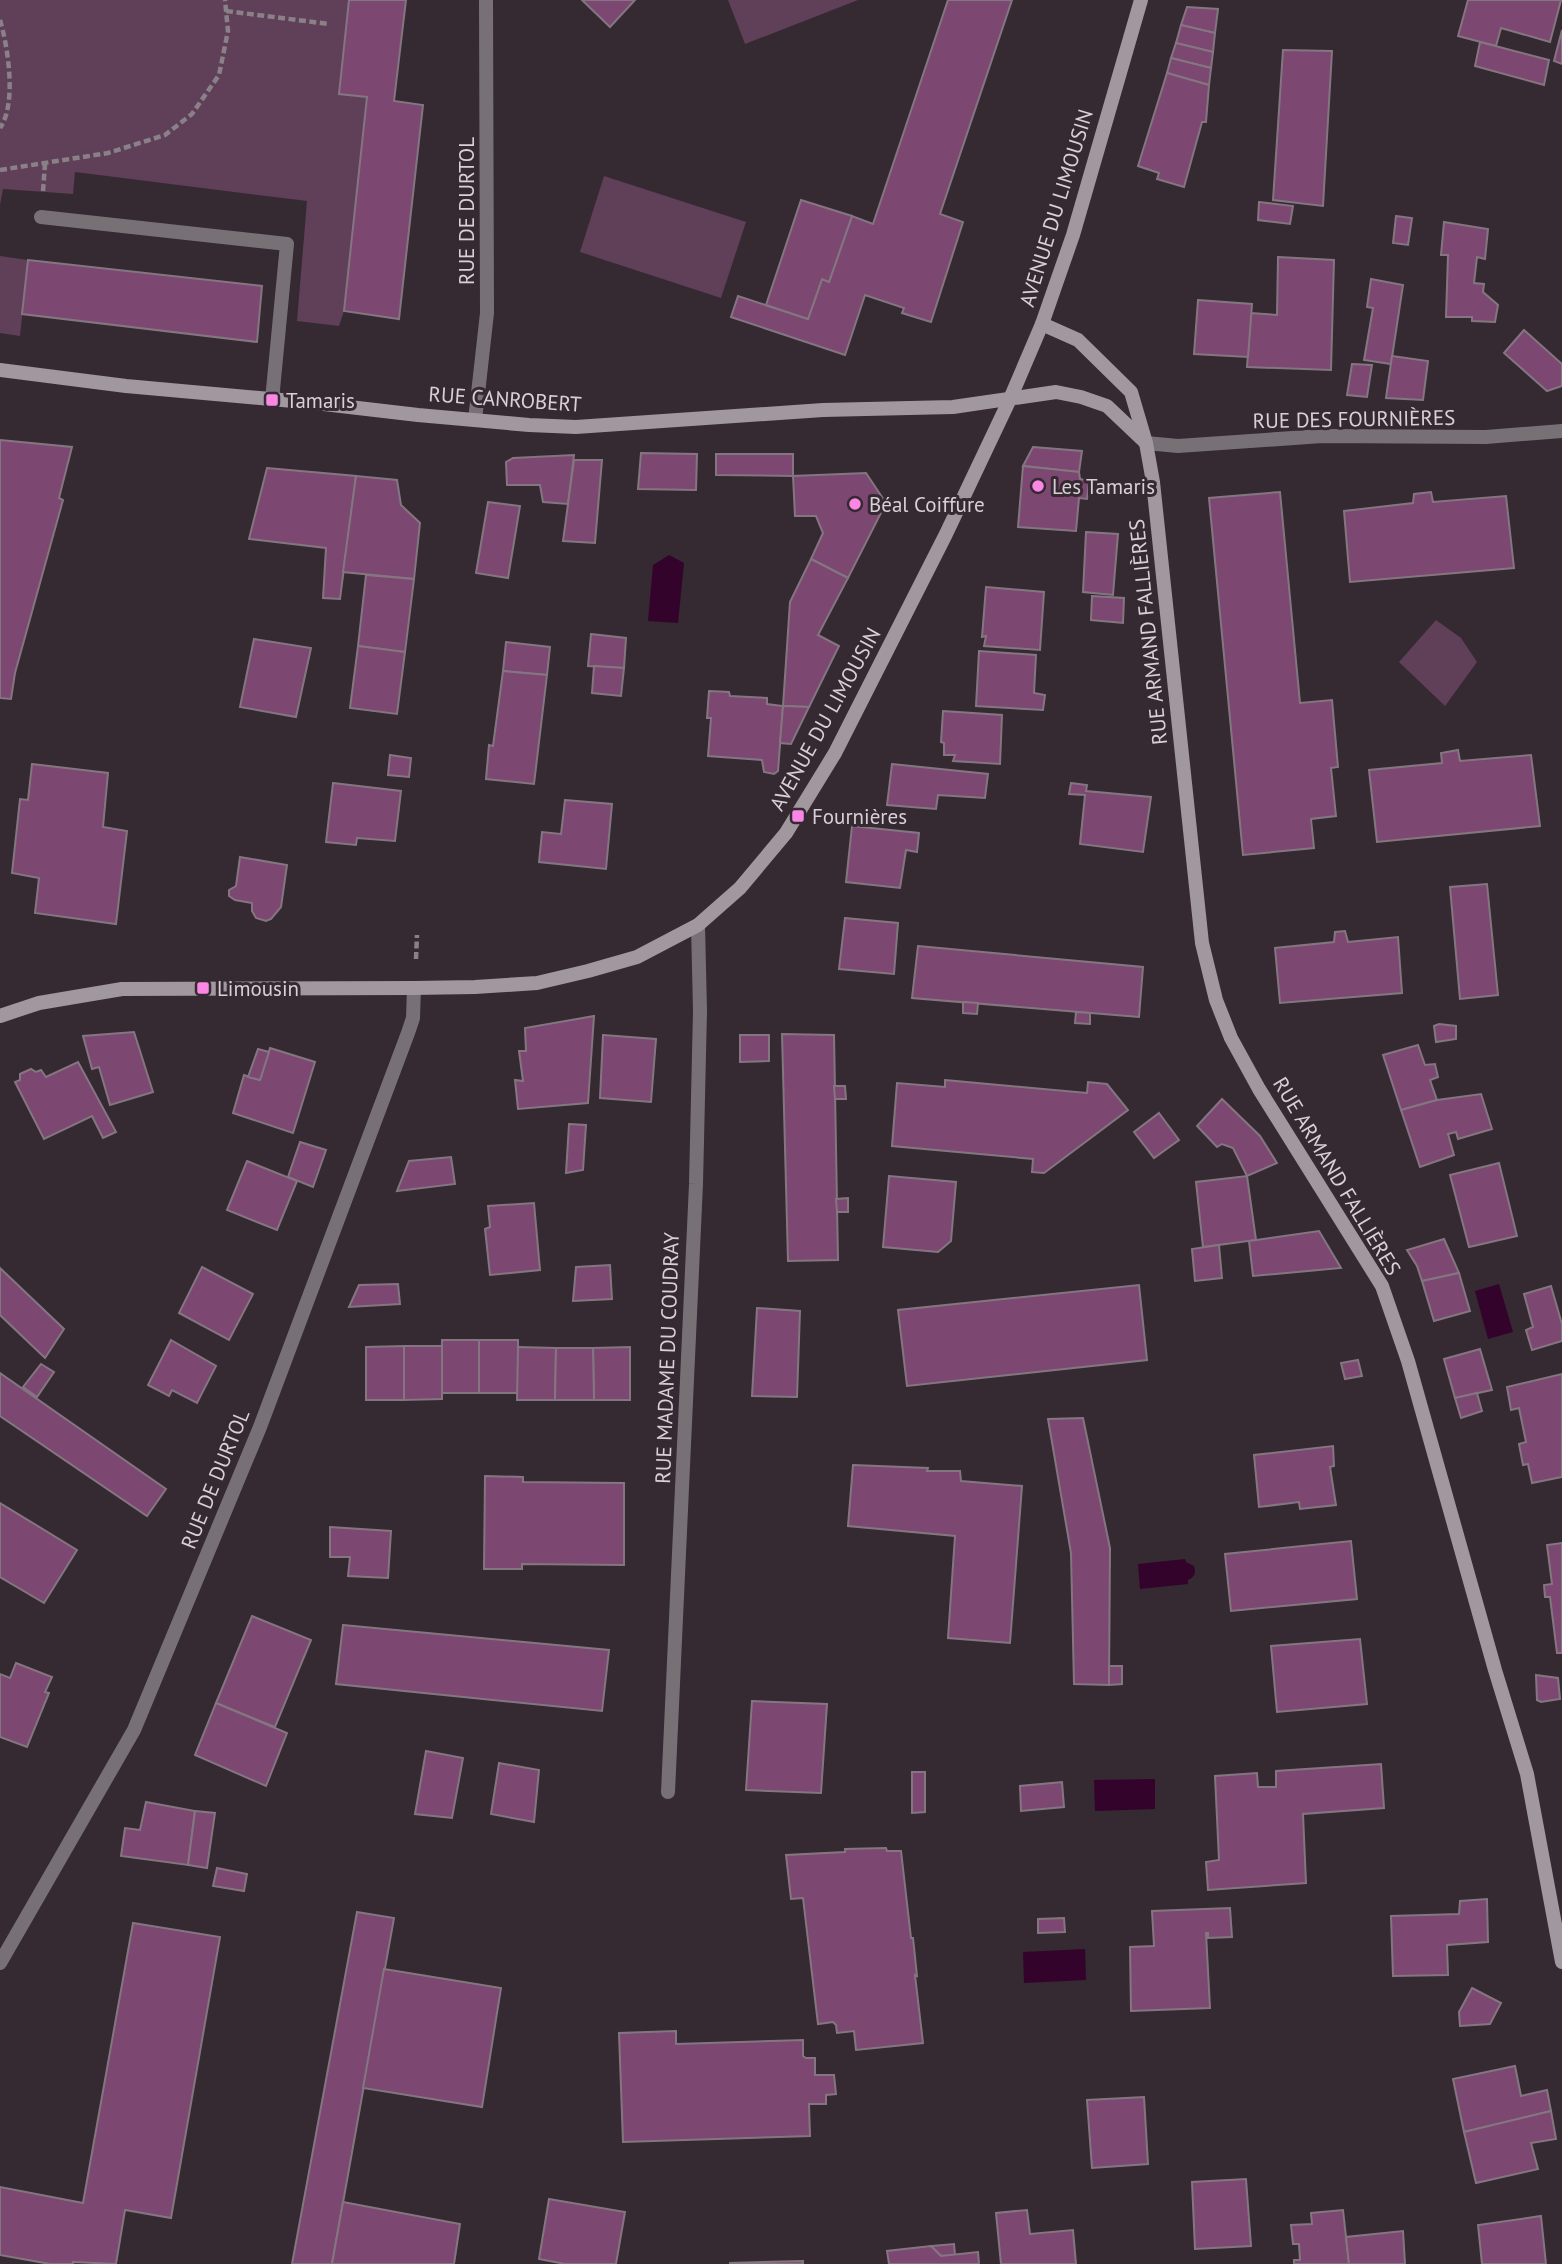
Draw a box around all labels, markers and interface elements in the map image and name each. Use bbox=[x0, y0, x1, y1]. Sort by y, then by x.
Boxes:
street label: AVENUE DU LIMOUSIN bbox=[1013, 106, 1099, 310]
street label: RUE DE DURTOL bbox=[453, 137, 480, 285]
street label: RUE CANROBERT bbox=[428, 380, 583, 418]
place label: Tamaris bbox=[286, 387, 355, 414]
marker: Tamaris bbox=[264, 392, 280, 408]
street label: RUE DES FOURNIÈRES bbox=[1252, 404, 1456, 434]
place label: Les Tamaris bbox=[1052, 473, 1155, 500]
marker: Les Tamaris bbox=[1030, 478, 1046, 494]
place label: Béal Coiffure bbox=[869, 491, 985, 518]
marker: Béal Coiffure bbox=[847, 496, 863, 512]
street label: RUE ARMAND FALLIÈRES bbox=[1123, 518, 1173, 746]
street label: AVENUE DU LIMOUSIN bbox=[763, 623, 887, 815]
place label: Fournières bbox=[812, 803, 907, 830]
marker: Fournières bbox=[790, 808, 806, 824]
place label: Limousin bbox=[217, 975, 299, 1002]
marker: Limousin bbox=[195, 980, 211, 996]
street label: RUE ARMAND FALLIÈRES bbox=[1267, 1072, 1407, 1280]
street label: RUE MADAME DU COUDRAY bbox=[649, 1231, 685, 1484]
street label: RUE DE DURTOL bbox=[175, 1405, 255, 1553]

